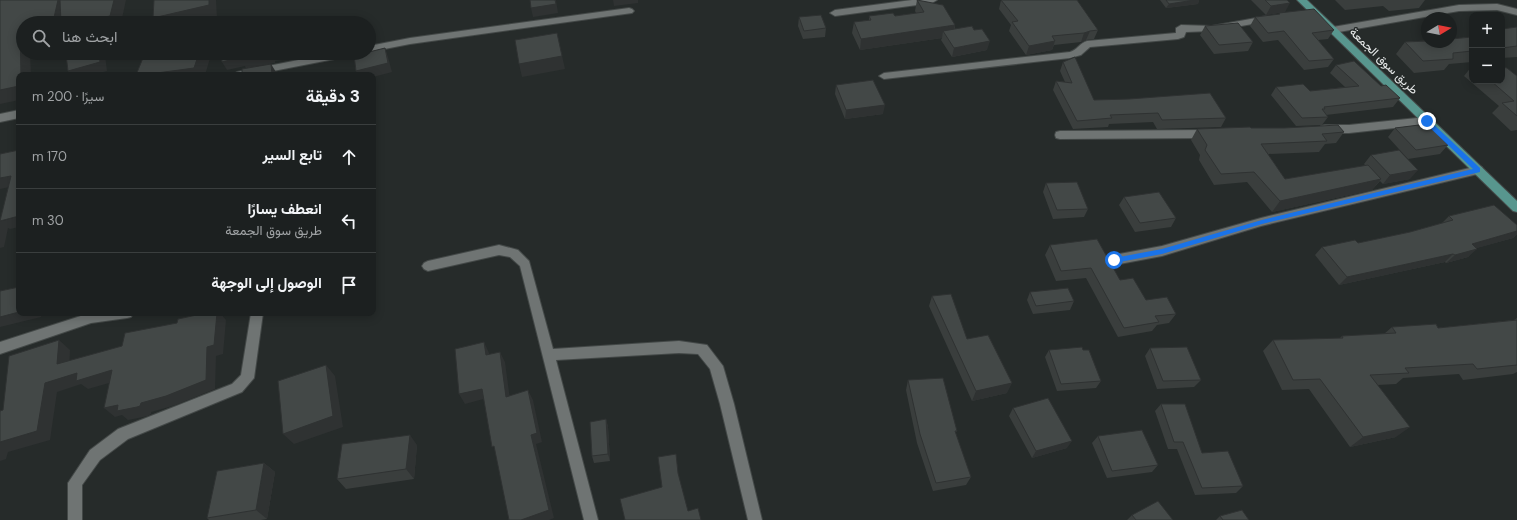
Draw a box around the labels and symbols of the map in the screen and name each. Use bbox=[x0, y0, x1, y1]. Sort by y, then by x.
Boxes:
north arrow bbox=[1421, 12, 1457, 48]
street label: طريق سوق الجمعة bbox=[1346, 24, 1422, 98]
route end bbox=[1418, 112, 1436, 130]
route start bbox=[1105, 251, 1123, 269]

